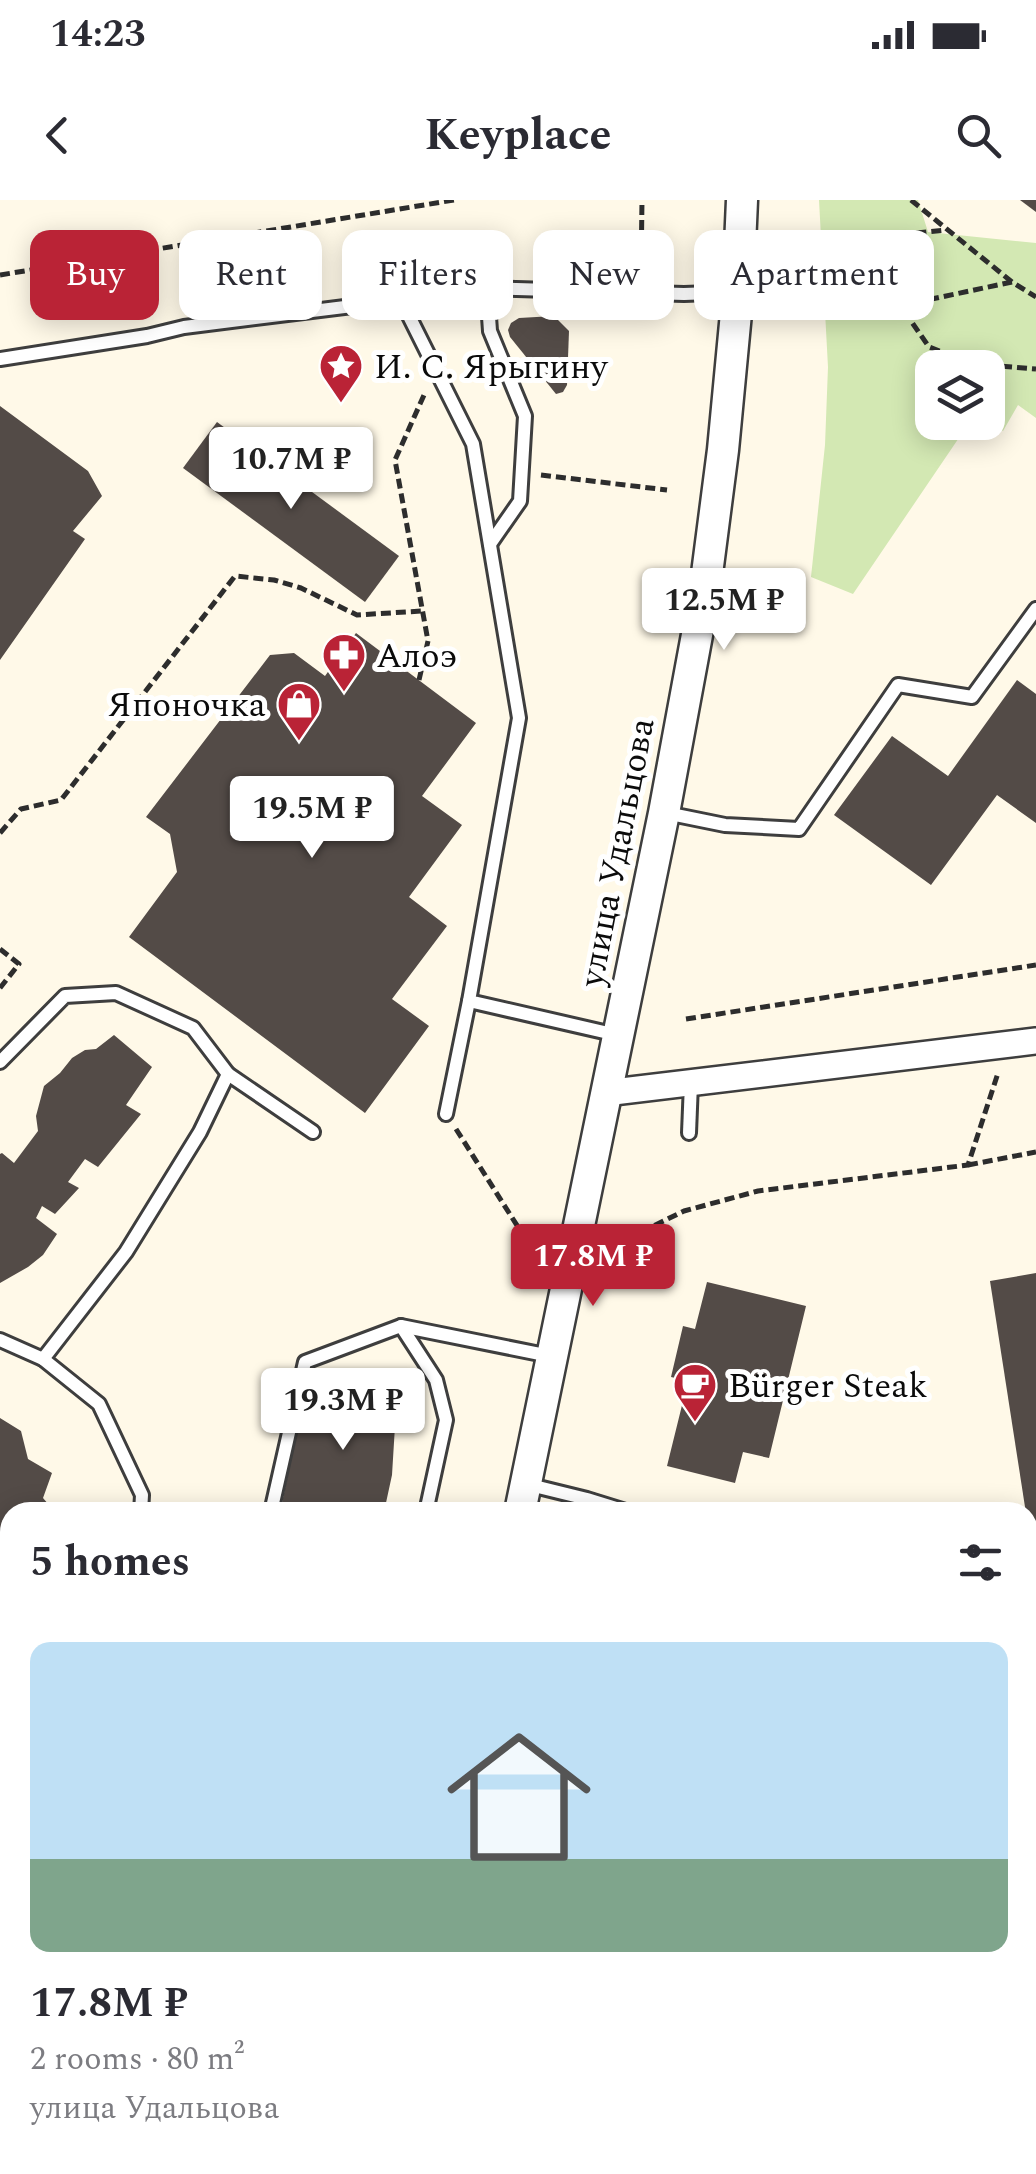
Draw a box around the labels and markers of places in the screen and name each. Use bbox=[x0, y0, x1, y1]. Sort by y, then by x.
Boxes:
place label: И. С. Ярыгину bbox=[374, 341, 609, 394]
place icon: И. С. Ярыгину bbox=[318, 343, 364, 404]
pin: 10.7M ₽ bbox=[199, 427, 383, 512]
pin: 12.5M ₽ bbox=[632, 568, 816, 653]
place label: Алоэ bbox=[376, 630, 457, 683]
pharmacy icon: Алоэ bbox=[321, 632, 367, 693]
place label: Японочка bbox=[108, 679, 266, 732]
shop icon: Японочка bbox=[276, 681, 322, 742]
pin: 19.5M ₽ bbox=[220, 776, 404, 861]
pin: 17.8M ₽ bbox=[501, 1224, 685, 1309]
place label: Bürger Steak bbox=[728, 1360, 928, 1413]
cafe icon: Bürger Steak bbox=[672, 1362, 718, 1423]
pin: 19.3M ₽ bbox=[251, 1368, 435, 1453]

